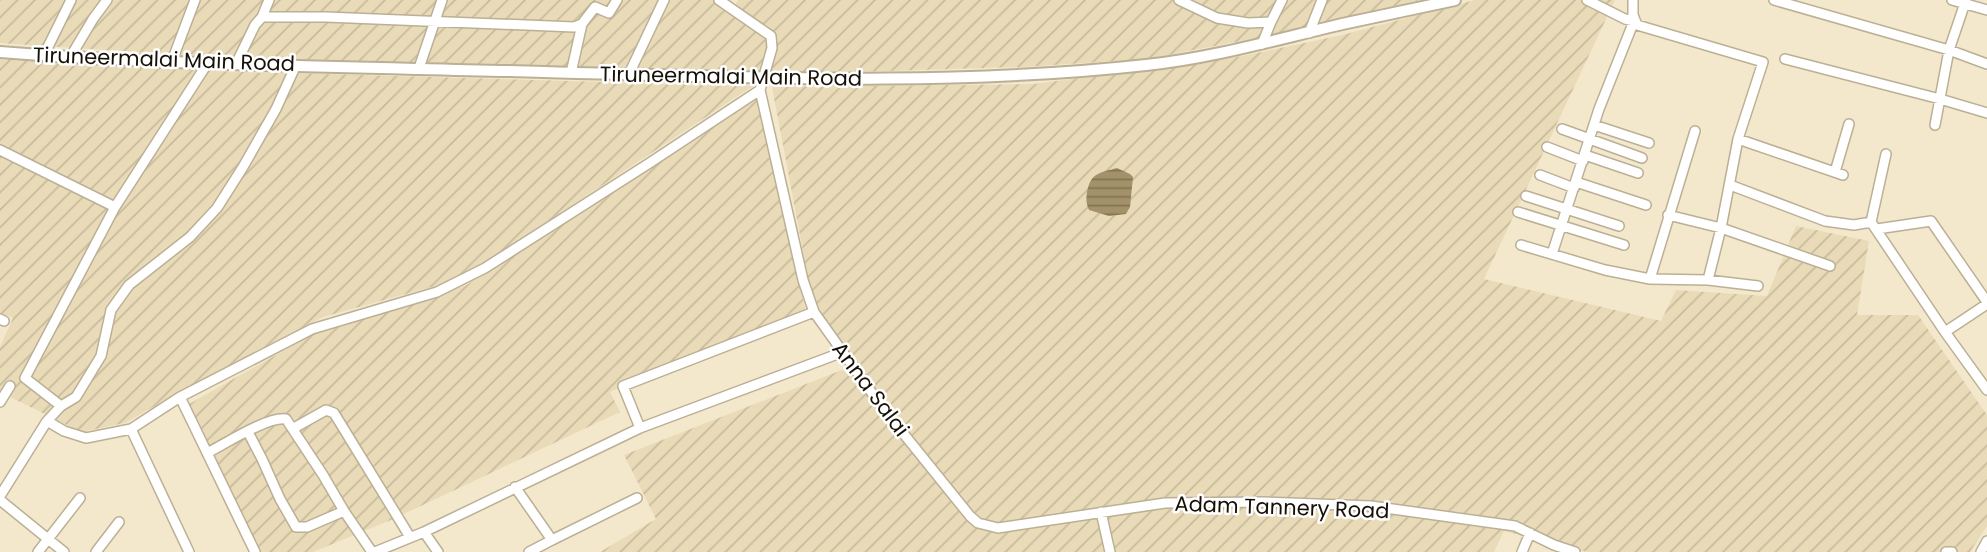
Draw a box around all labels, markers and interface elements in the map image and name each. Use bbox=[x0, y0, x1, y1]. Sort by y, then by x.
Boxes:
street label: Tiruneermalai Main Road bbox=[32, 40, 296, 78]
street label: Tiruneermalai Main Road bbox=[600, 59, 862, 93]
street label: Anna Salai bbox=[826, 336, 916, 442]
street label: Adam Tannery Road bbox=[1174, 489, 1390, 525]

